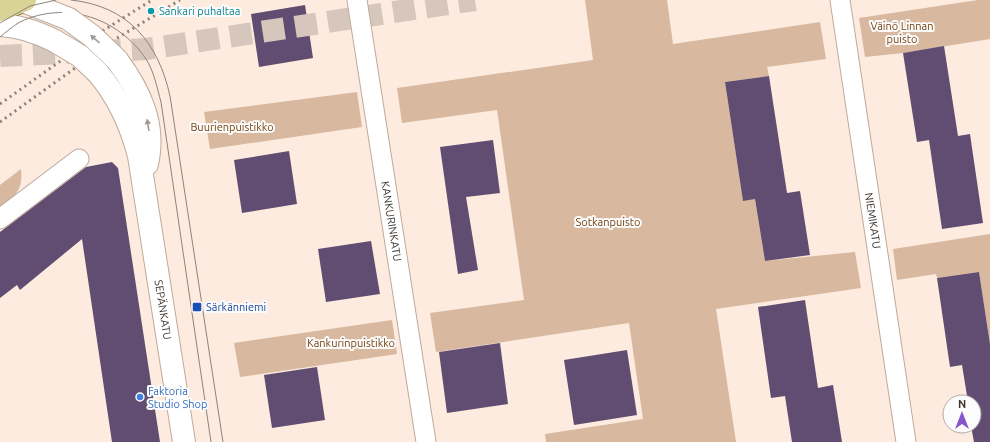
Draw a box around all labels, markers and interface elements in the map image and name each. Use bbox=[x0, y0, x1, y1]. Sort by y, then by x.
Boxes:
place label: Sankari puhaltaa bbox=[159, 5, 240, 17]
marker: Sankari puhaltaa bbox=[146, 6, 156, 16]
park label: Väinö Linnan puisto bbox=[870, 20, 934, 45]
one-way arrow bbox=[90, 34, 100, 43]
one-way arrow bbox=[145, 119, 151, 131]
park label: Buurienpuistikko bbox=[190, 121, 274, 133]
street label: KANKURINKATU bbox=[379, 180, 404, 262]
street label: NIEMIKATU bbox=[863, 192, 883, 249]
park label: Sotkanpuisto bbox=[576, 216, 640, 228]
street label: SEPÄNKATU bbox=[153, 279, 174, 340]
marker: Särkänniemi bbox=[191, 301, 203, 313]
place label: Särkänniemi bbox=[206, 301, 266, 313]
park label: Kankurinpuistikko bbox=[307, 337, 395, 349]
place label: Faktoria Studio Shop bbox=[148, 385, 207, 410]
marker: Faktoria Studio Shop bbox=[135, 392, 145, 402]
north arrow bbox=[942, 394, 982, 434]
text: N bbox=[958, 398, 966, 410]

